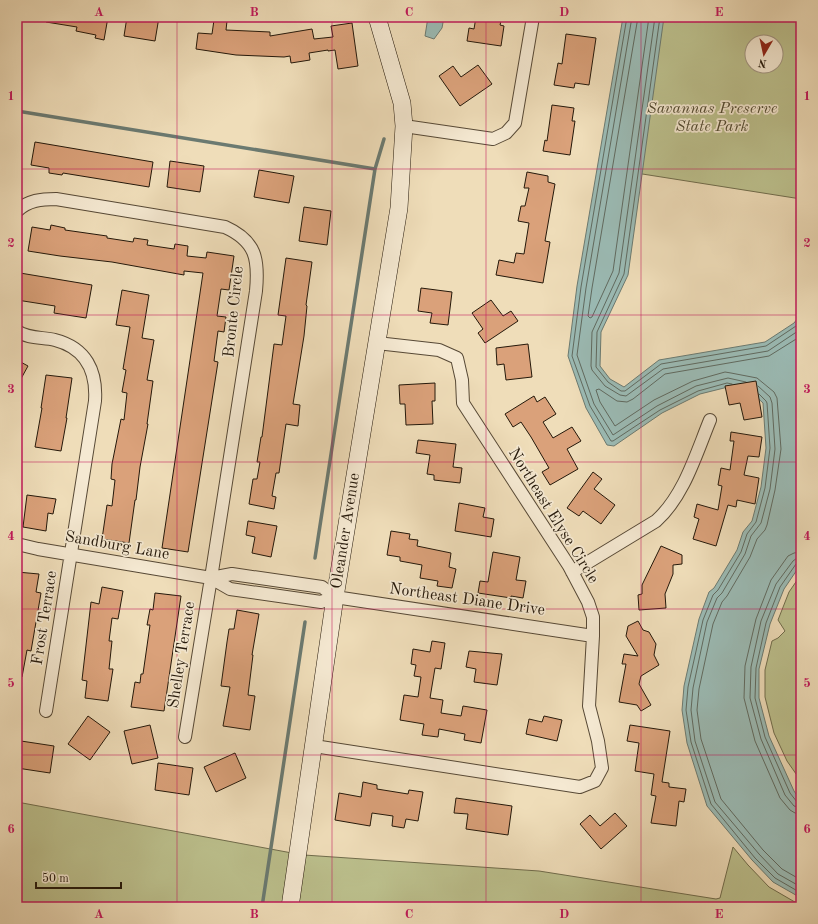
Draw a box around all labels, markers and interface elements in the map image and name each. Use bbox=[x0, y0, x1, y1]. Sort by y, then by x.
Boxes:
text: A bbox=[94, 6, 104, 19]
text: B bbox=[249, 6, 259, 19]
text: C bbox=[405, 6, 413, 19]
text: D bbox=[559, 6, 569, 19]
text: E bbox=[715, 6, 724, 19]
north arrow bbox=[744, 34, 784, 74]
text: N bbox=[757, 56, 768, 68]
text: 1 bbox=[7, 90, 15, 103]
text: 1 bbox=[803, 90, 811, 103]
park label: Savannas Preserve State Park bbox=[647, 101, 778, 135]
text: 2 bbox=[7, 237, 15, 250]
text: 2 bbox=[803, 237, 811, 250]
street label: Bronte Circle bbox=[221, 265, 247, 359]
text: 3 bbox=[7, 383, 15, 396]
text: 3 bbox=[803, 383, 811, 396]
street label: Northeast Elyse Circle bbox=[505, 445, 601, 587]
street label: Oleander Avenue bbox=[329, 472, 363, 590]
street label: Sandburg Lane bbox=[63, 529, 171, 563]
text: 4 bbox=[7, 530, 15, 543]
text: 4 bbox=[803, 530, 811, 543]
street label: Frost Terrace bbox=[30, 570, 60, 666]
street label: Northeast Diane Drive bbox=[388, 581, 546, 619]
street label: Shelley Terrace bbox=[166, 600, 198, 710]
text: 5 bbox=[7, 677, 15, 690]
text: 5 bbox=[803, 677, 811, 690]
text: 6 bbox=[7, 823, 15, 836]
text: 6 bbox=[803, 823, 811, 836]
scale bar bbox=[36, 864, 121, 890]
text: 50 m bbox=[42, 872, 69, 885]
text: A bbox=[94, 908, 104, 921]
text: B bbox=[249, 908, 259, 921]
text: C bbox=[405, 908, 413, 921]
text: D bbox=[559, 908, 569, 921]
text: E bbox=[715, 908, 724, 921]

